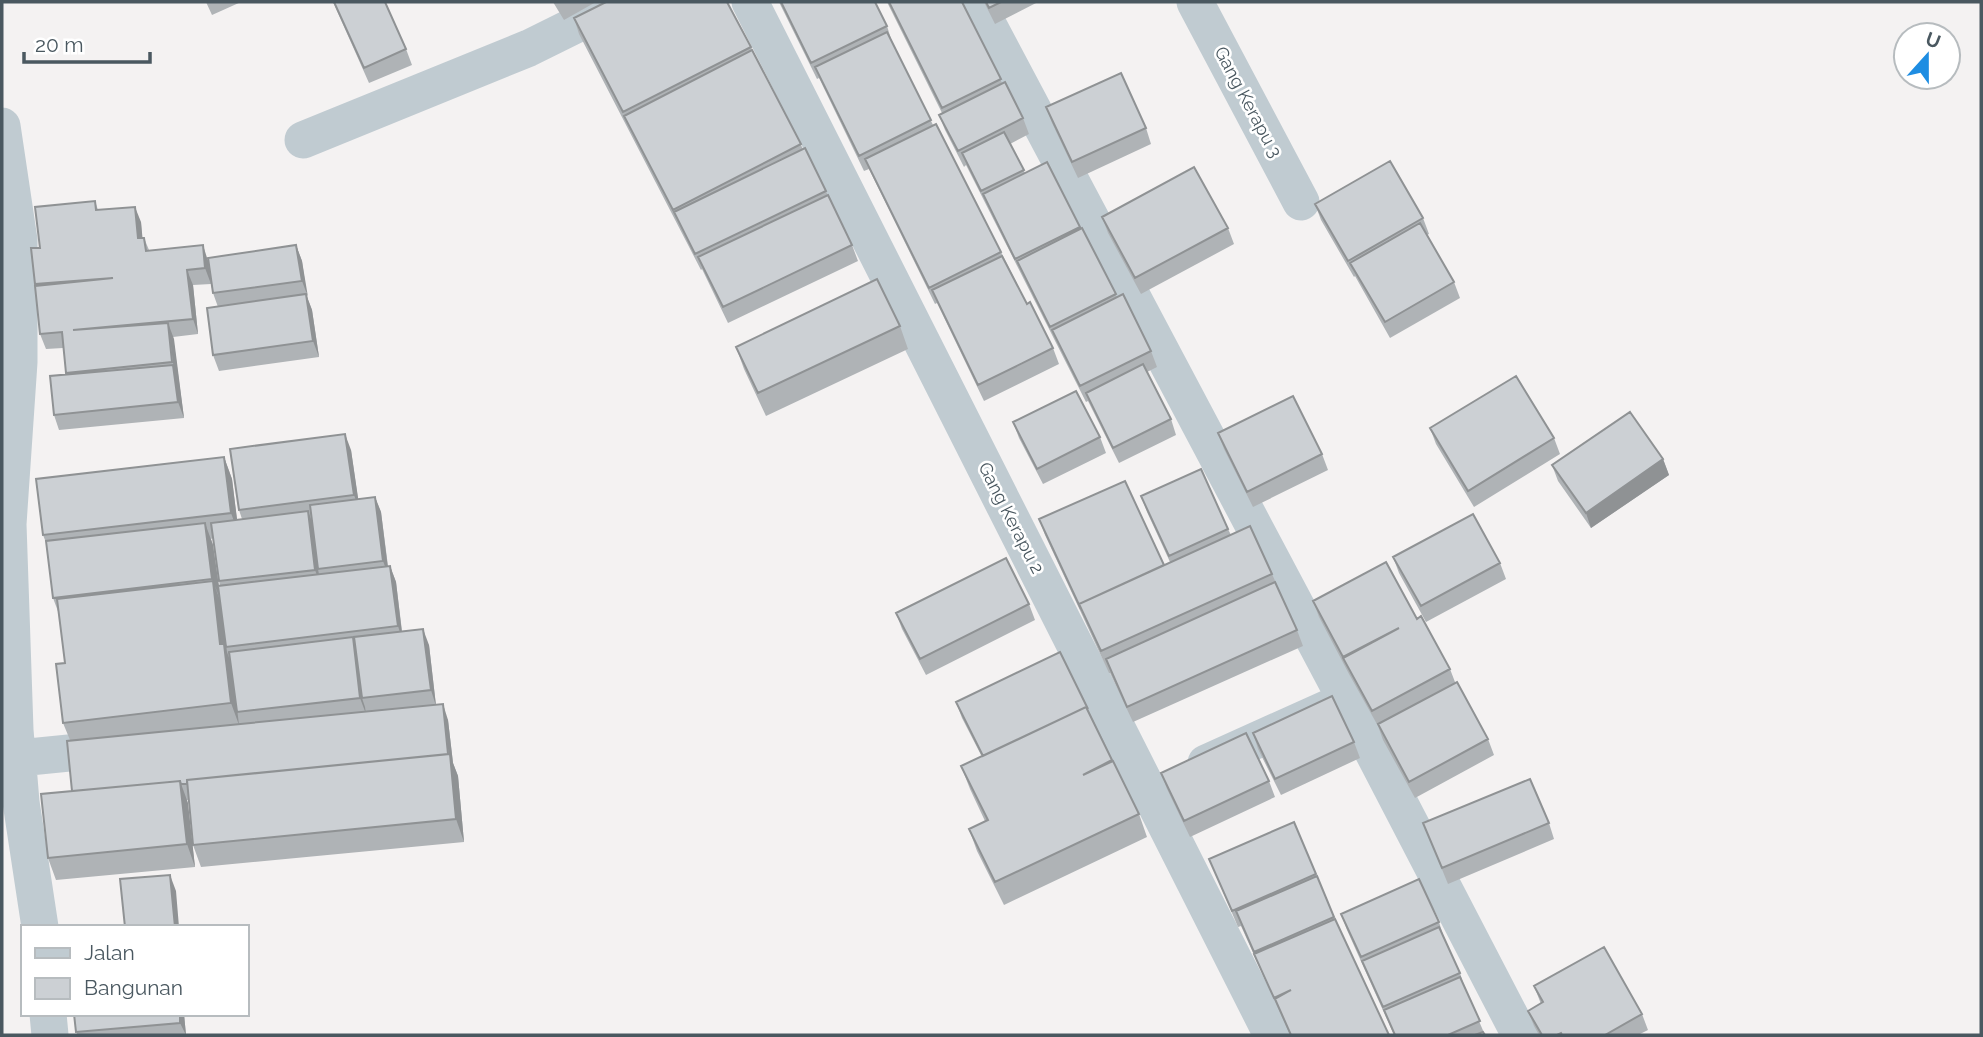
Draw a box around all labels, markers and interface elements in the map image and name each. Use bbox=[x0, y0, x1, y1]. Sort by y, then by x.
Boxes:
scale bar bbox=[24, 21, 150, 65]
north arrow bbox=[1892, 21, 1962, 91]
text: U bbox=[1922, 27, 1944, 53]
text: 20 m bbox=[35, 32, 83, 57]
street label: Gang Kerapu 3 bbox=[1210, 43, 1286, 161]
street label: Gang Kerapu 2 bbox=[974, 458, 1049, 577]
legend bbox=[21, 925, 248, 1016]
text: Jalan bbox=[84, 940, 135, 965]
text: Bangunan bbox=[84, 975, 183, 1000]

